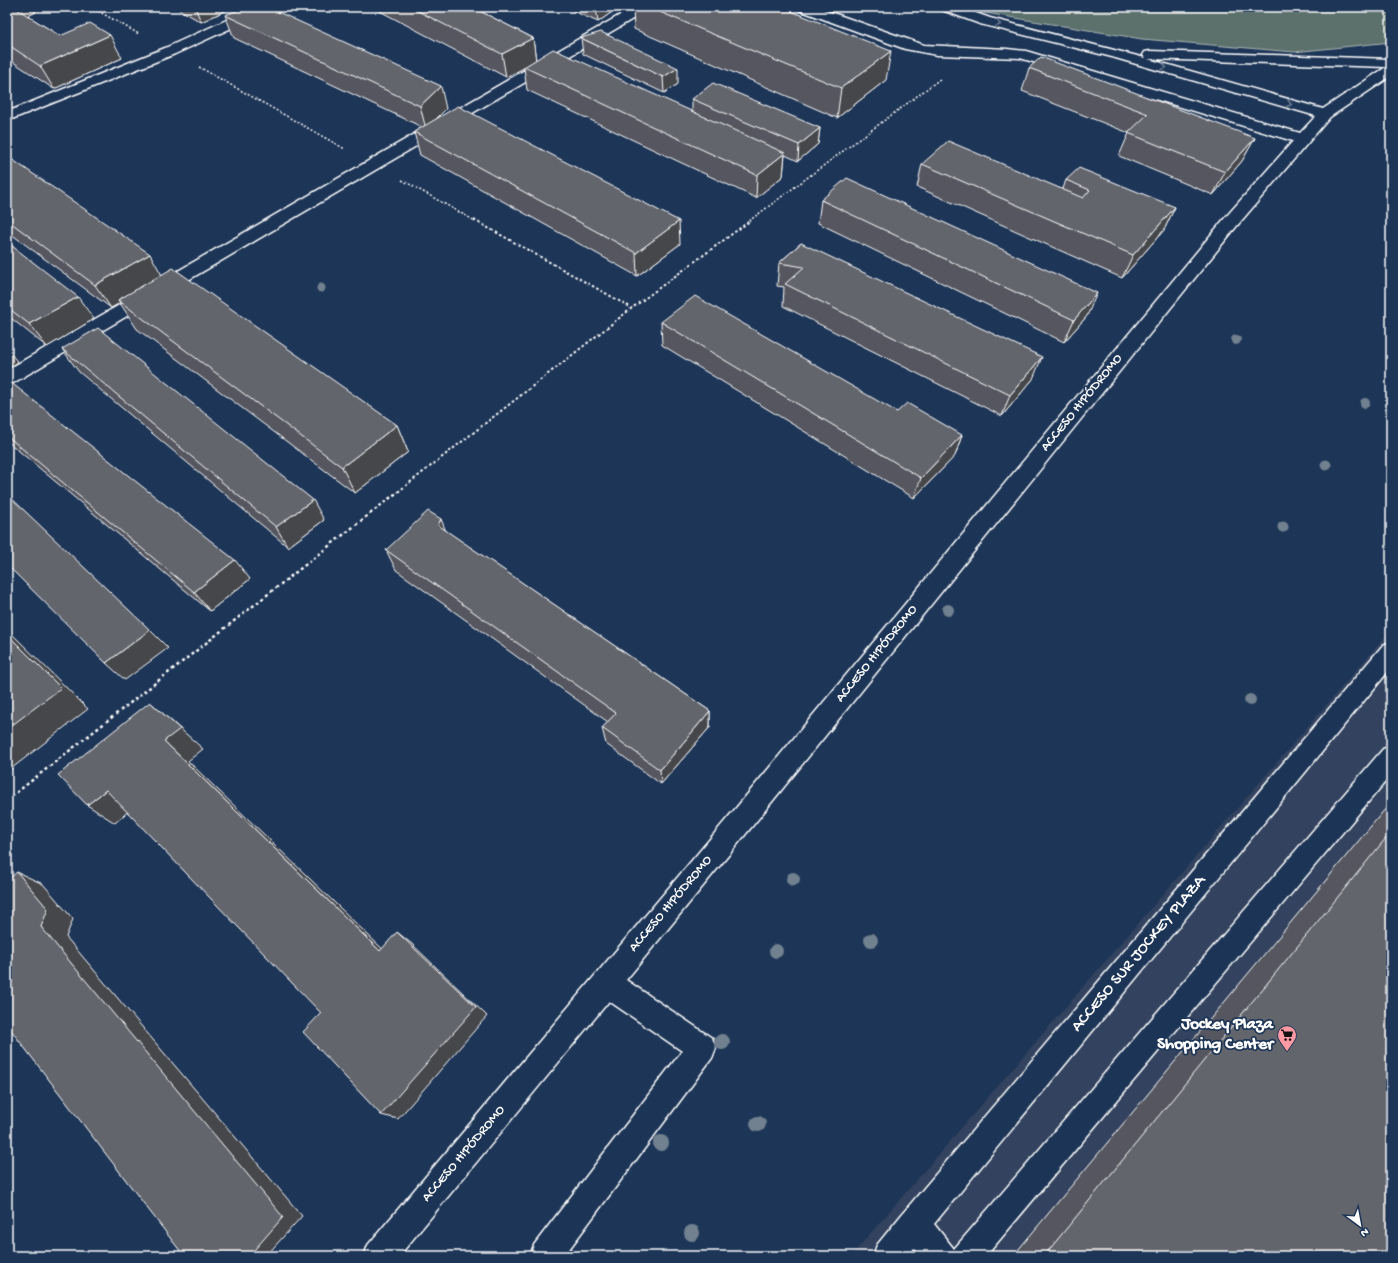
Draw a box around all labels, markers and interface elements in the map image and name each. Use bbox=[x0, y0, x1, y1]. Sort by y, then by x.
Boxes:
one-way arrow bbox=[994, 19, 1001, 27]
one-way arrow bbox=[1160, 62, 1167, 71]
one-way arrow bbox=[1285, 99, 1292, 108]
street label: ACCESO HIPÓDROMO bbox=[1037, 350, 1127, 455]
street label: ACCESO HIPÓDROMO bbox=[832, 601, 922, 706]
street label: ACCESO HIPÓDROMO bbox=[626, 852, 717, 956]
street label: ACCESO SUR JOCKEY PLAZA bbox=[1067, 871, 1211, 1037]
place label: Jockey Plaza Shopping Center bbox=[1157, 1015, 1275, 1055]
supermarket icon: Jockey Plaza Shopping Center bbox=[1276, 1024, 1298, 1052]
street label: ACCESO HIPÓDROMO bbox=[419, 1102, 510, 1206]
north arrow bbox=[1340, 1205, 1380, 1245]
text: N bbox=[1358, 1225, 1370, 1239]

